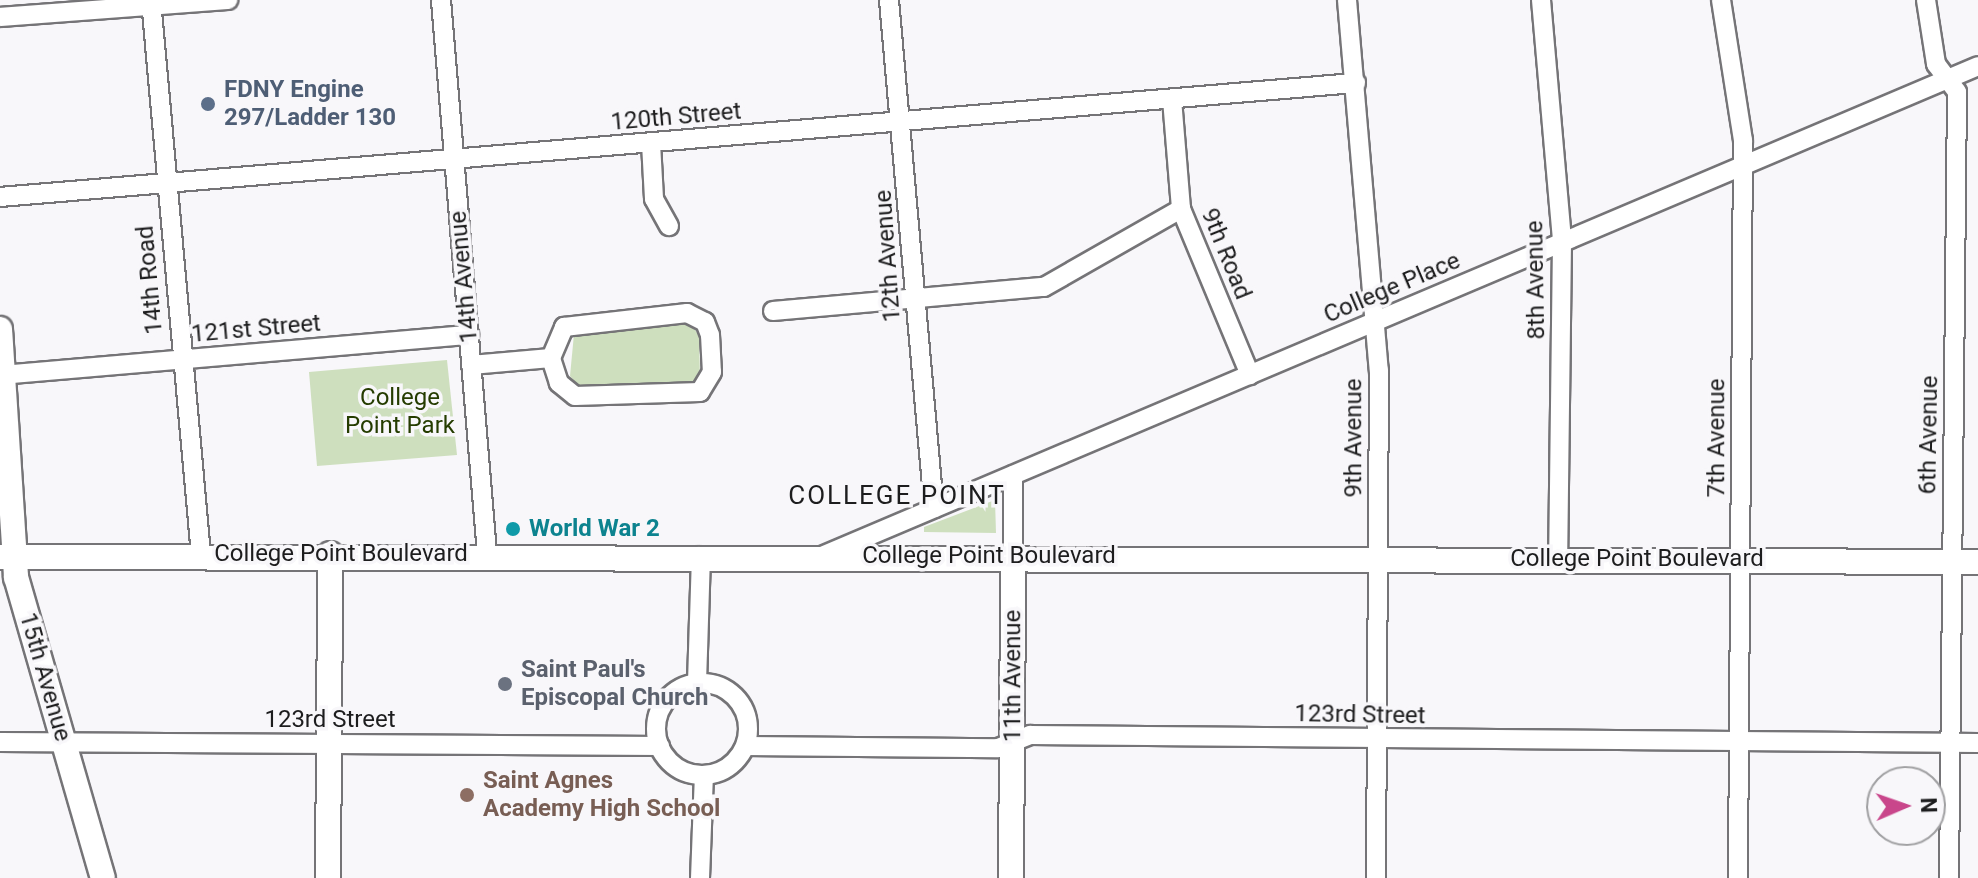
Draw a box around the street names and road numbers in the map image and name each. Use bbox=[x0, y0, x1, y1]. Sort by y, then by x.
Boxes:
street label: 120th Street bbox=[610, 97, 742, 137]
street label: 12th Avenue bbox=[869, 189, 907, 323]
street label: 9th Road bbox=[1195, 204, 1257, 304]
street label: 14th Avenue bbox=[444, 210, 484, 344]
street label: 8th Avenue bbox=[1521, 220, 1551, 340]
street label: 14th Road bbox=[131, 224, 169, 336]
street label: College Place bbox=[1320, 246, 1464, 330]
street label: 121st Street bbox=[190, 309, 322, 349]
street label: 6th Avenue bbox=[1914, 375, 1944, 495]
street label: 9th Avenue bbox=[1340, 379, 1368, 497]
street label: 7th Avenue bbox=[1703, 379, 1731, 497]
street label: College Point Boulevard bbox=[214, 540, 468, 568]
street label: College Point Boulevard bbox=[862, 542, 1116, 570]
street label: College Point Boulevard bbox=[1510, 545, 1764, 573]
street label: 15th Avenue bbox=[13, 609, 77, 745]
street label: 11th Avenue bbox=[999, 610, 1027, 742]
street label: 123rd Street bbox=[1294, 699, 1426, 731]
street label: 123rd Street bbox=[264, 706, 396, 734]

